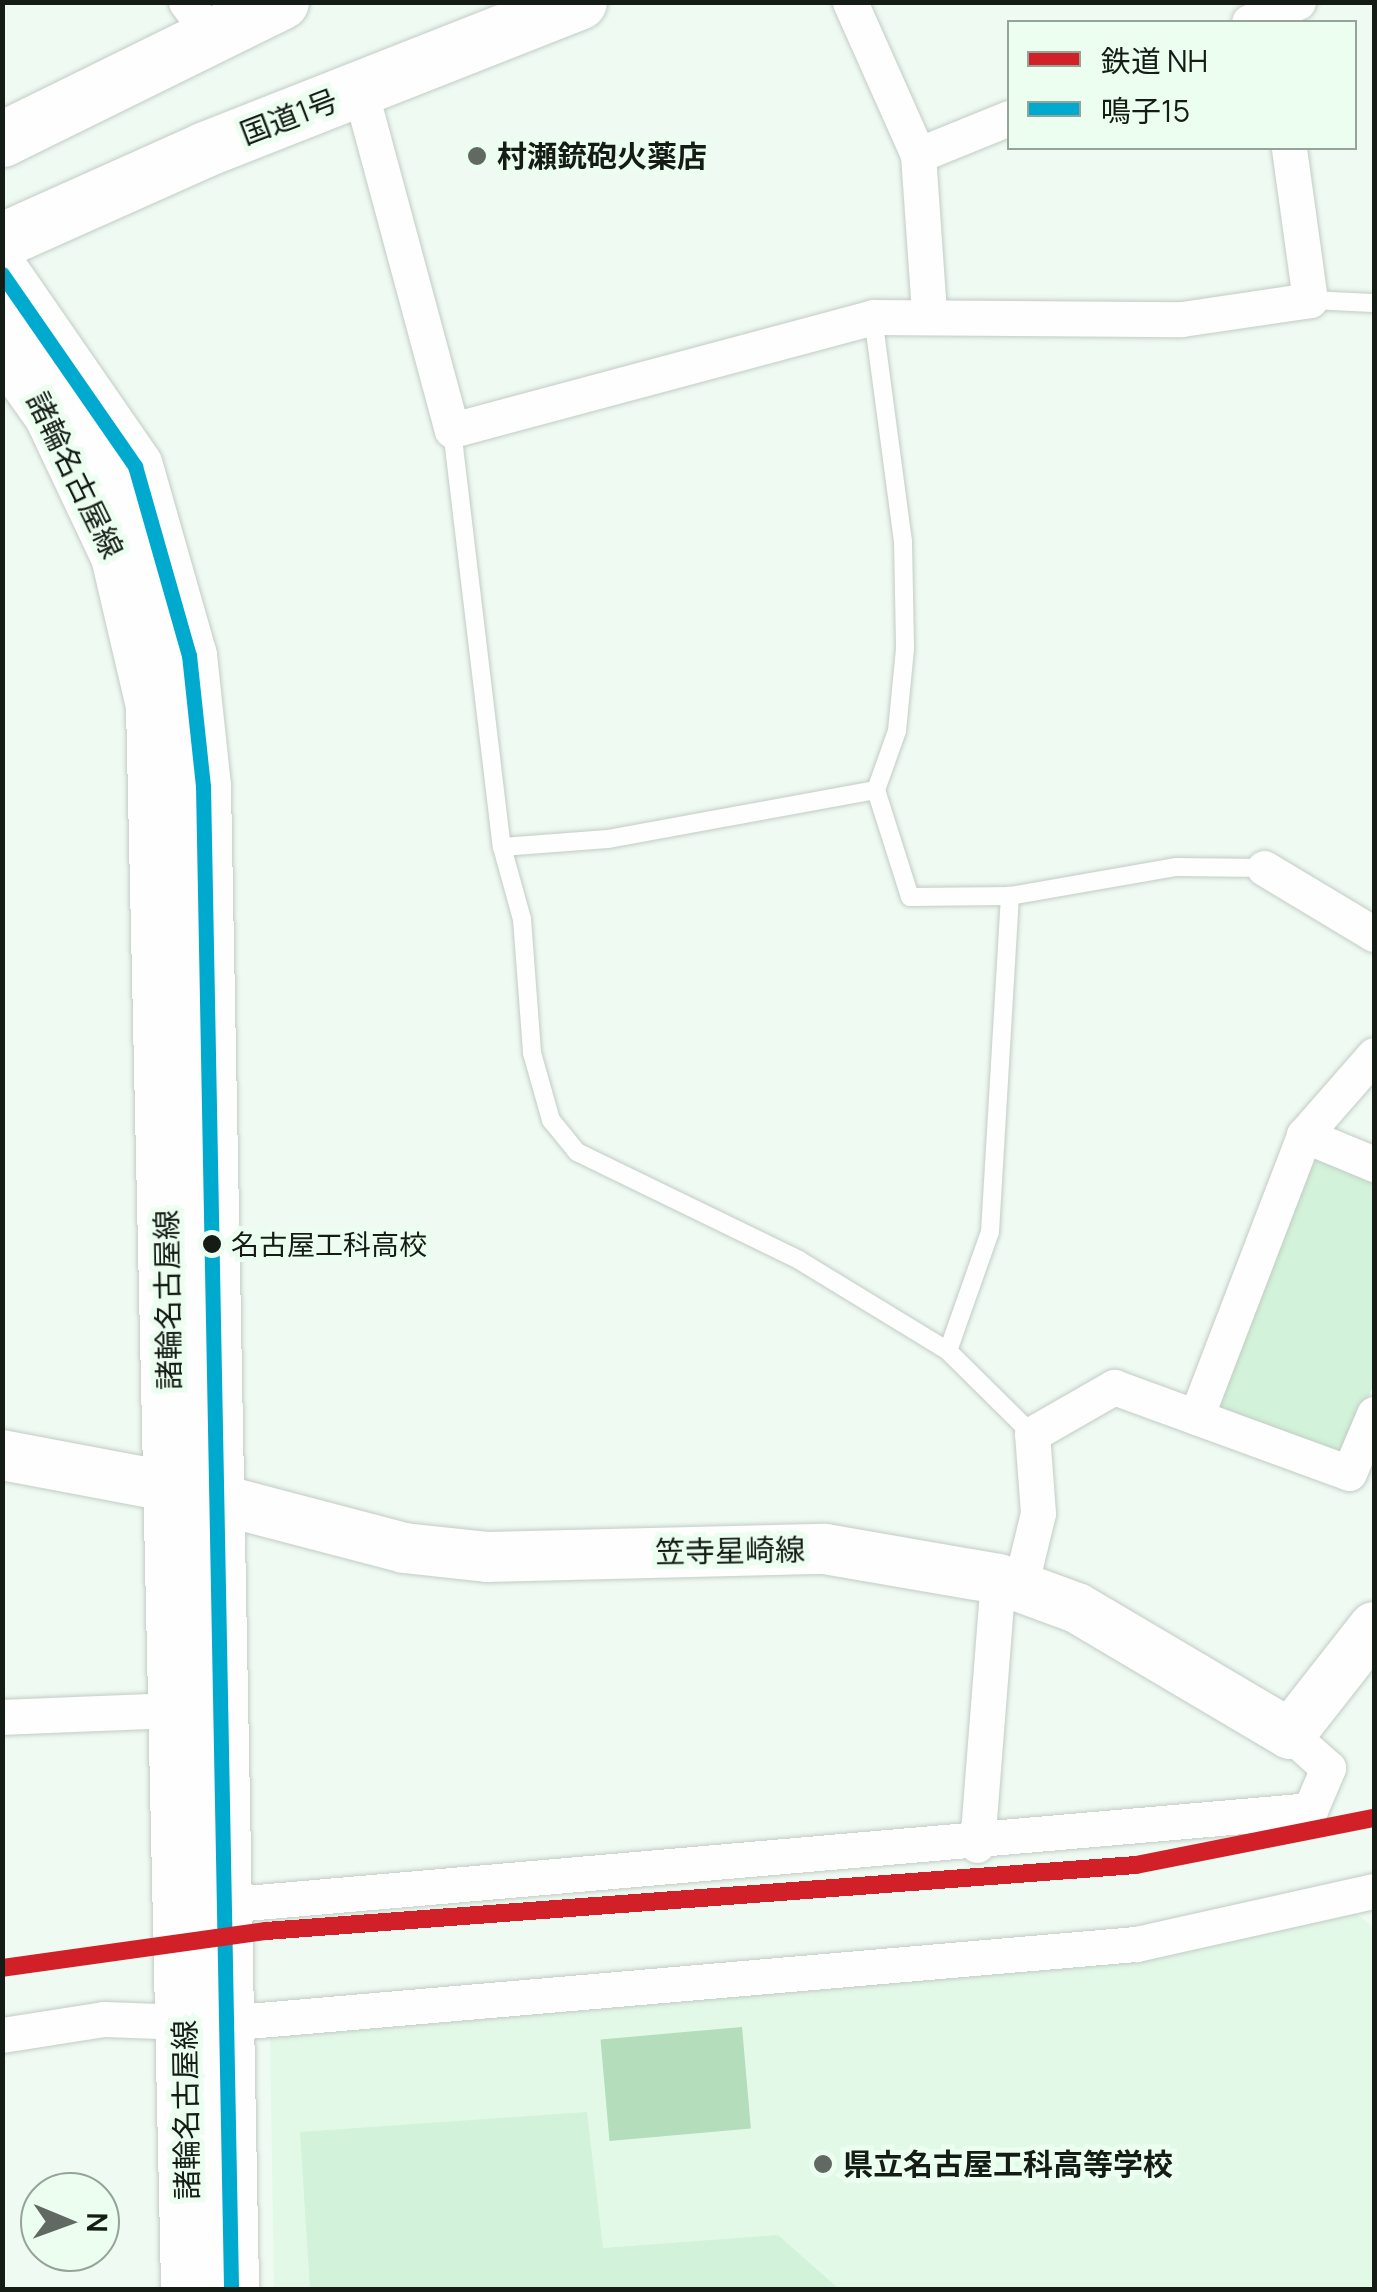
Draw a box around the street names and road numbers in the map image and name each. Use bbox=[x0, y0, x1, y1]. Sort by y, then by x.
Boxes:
street label: 国道1号 bbox=[235, 82, 343, 152]
street label: 諸輪名古屋線 bbox=[19, 386, 131, 564]
street label: 諸輪名古屋線 bbox=[148, 1210, 188, 1390]
street label: 笠寺星崎線 bbox=[655, 1532, 805, 1570]
street label: 諸輪名古屋線 bbox=[166, 2020, 206, 2200]

